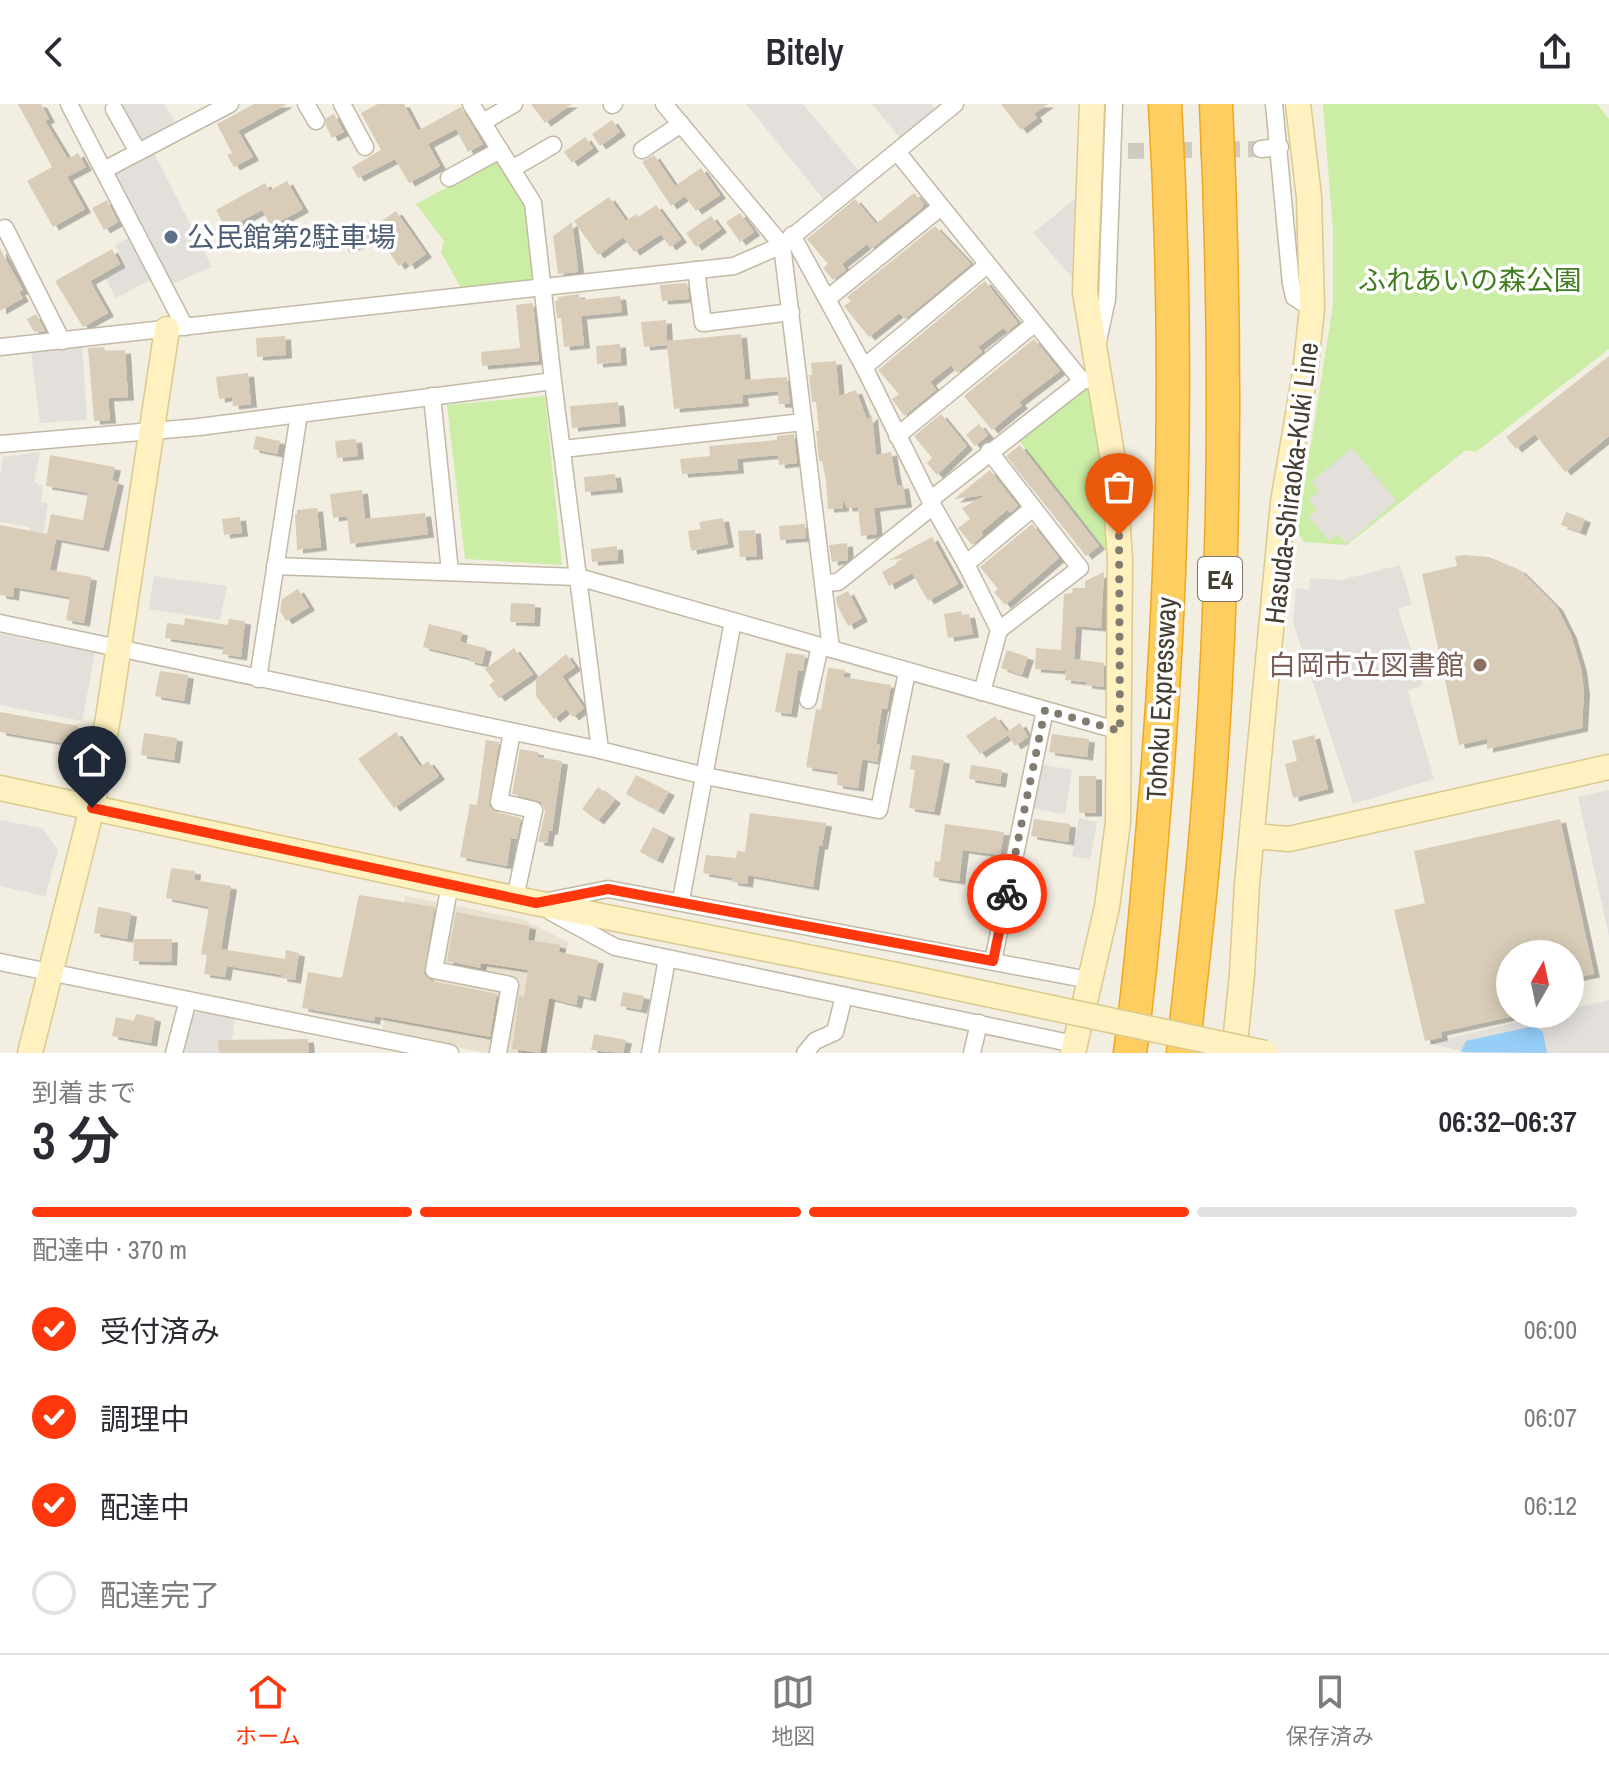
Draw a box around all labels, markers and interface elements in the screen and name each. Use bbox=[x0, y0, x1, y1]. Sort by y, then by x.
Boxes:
text: Bitely bbox=[765, 28, 844, 76]
icon: back bbox=[32, 30, 76, 74]
icon: share bbox=[1533, 30, 1577, 74]
place label: 公民館第2駐車場 bbox=[187, 218, 396, 256]
marker: 公民館第2駐車場 bbox=[162, 228, 180, 246]
park label: ふれあいの森公園 bbox=[1358, 261, 1582, 299]
street label: Hasuda-Shiraoka-Kuki Line bbox=[1255, 340, 1327, 626]
pin bbox=[1085, 453, 1153, 535]
icon: bag bbox=[1097, 465, 1141, 509]
road number: E4 bbox=[1198, 557, 1242, 601]
street label: Tohoku Expressway bbox=[1137, 596, 1185, 802]
place label: 白岡市立図書館 bbox=[1268, 646, 1464, 684]
marker: 白岡市立図書館 bbox=[1471, 656, 1489, 674]
pin bbox=[58, 726, 126, 808]
icon: home bbox=[70, 738, 114, 782]
courier bbox=[967, 854, 1047, 934]
icon: bike bbox=[985, 872, 1029, 916]
north arrow bbox=[1496, 940, 1584, 1028]
map controls bbox=[1496, 940, 1584, 1028]
text: 到着まで bbox=[32, 1075, 136, 1110]
text: 06:32–06:37 bbox=[1438, 1101, 1577, 1141]
text: 3 分 bbox=[32, 1105, 120, 1175]
text: 配達中 · 370 m bbox=[32, 1232, 187, 1267]
icon: check bbox=[32, 1307, 76, 1351]
text: 受付済み bbox=[100, 1311, 220, 1351]
text: 06:00 bbox=[1524, 1312, 1577, 1347]
icon: check bbox=[32, 1395, 76, 1439]
text: 調理中 bbox=[100, 1399, 190, 1439]
text: 06:07 bbox=[1524, 1400, 1577, 1435]
icon: check bbox=[32, 1483, 76, 1527]
text: 配達中 bbox=[100, 1487, 190, 1527]
text: 06:12 bbox=[1524, 1488, 1577, 1523]
text: 配達完了 bbox=[100, 1575, 220, 1615]
tab: ホーム bbox=[235, 1670, 301, 1751]
tab: 地図 bbox=[771, 1670, 815, 1751]
tab: 保存済み bbox=[1286, 1670, 1374, 1751]

